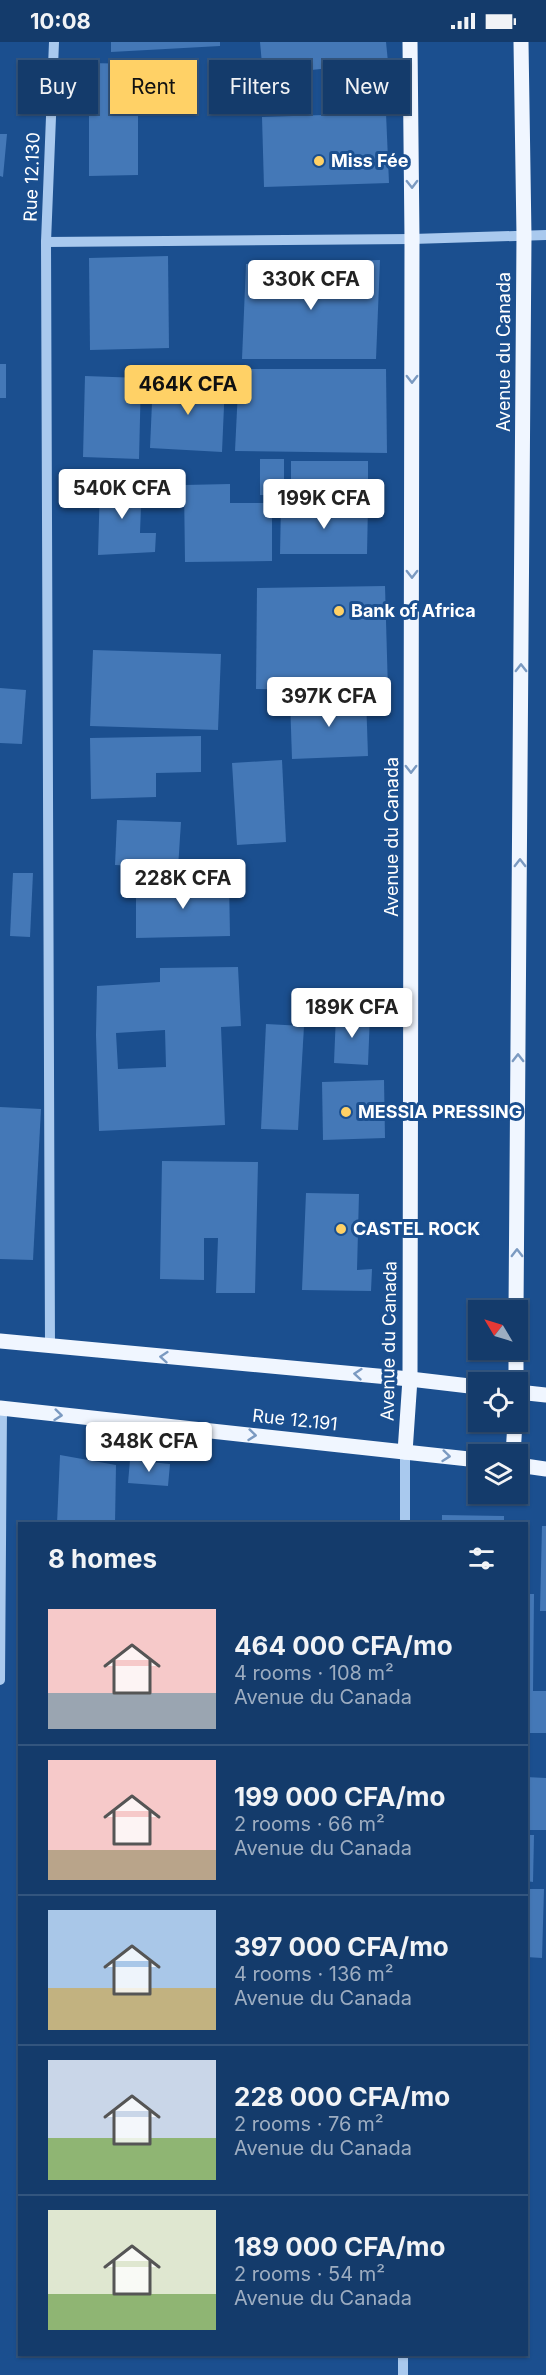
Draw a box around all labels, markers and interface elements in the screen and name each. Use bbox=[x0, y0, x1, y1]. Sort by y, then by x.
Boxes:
text: 10:08 bbox=[30, 8, 91, 34]
chip: Buy bbox=[18, 60, 98, 114]
chip: Rent bbox=[110, 60, 197, 114]
chip: Filters bbox=[209, 60, 311, 114]
chip: New bbox=[323, 60, 410, 114]
street label: Rue 12.130 bbox=[19, 132, 44, 222]
place label: Miss Fée bbox=[331, 150, 409, 171]
marker: Miss Fée bbox=[312, 154, 326, 168]
one-way arrow bbox=[405, 180, 418, 189]
pin: 330K CFA bbox=[249, 260, 373, 311]
text: 330K CFA bbox=[262, 267, 360, 291]
street label: Avenue du Canada bbox=[493, 272, 514, 432]
pin: 464K CFA bbox=[126, 365, 250, 416]
text: 464K CFA bbox=[139, 372, 237, 396]
one-way arrow bbox=[406, 375, 418, 384]
pin: 540K CFA bbox=[60, 469, 184, 520]
text: 540K CFA bbox=[73, 476, 171, 500]
pin: 199K CFA bbox=[262, 479, 386, 530]
text: 199K CFA bbox=[277, 486, 371, 510]
one-way arrow bbox=[406, 570, 418, 579]
place label: Bank of Africa bbox=[351, 600, 476, 621]
marker: Bank of Africa bbox=[332, 604, 346, 618]
one-way arrow bbox=[515, 663, 527, 672]
pin: 397K CFA bbox=[267, 677, 391, 728]
text: 397K CFA bbox=[281, 684, 377, 708]
street label: Avenue du Canada bbox=[381, 757, 402, 917]
one-way arrow bbox=[405, 765, 417, 774]
one-way arrow bbox=[513, 858, 526, 867]
pin: 228K CFA bbox=[121, 859, 245, 910]
text: 228K CFA bbox=[135, 866, 231, 890]
pin: 189K CFA bbox=[290, 988, 414, 1039]
text: 189K CFA bbox=[305, 995, 399, 1019]
one-way arrow bbox=[512, 1053, 524, 1062]
place label: MESSIA PRESSING bbox=[358, 1101, 522, 1122]
marker: MESSIA PRESSING bbox=[339, 1105, 353, 1119]
place label: CASTEL ROCK bbox=[353, 1218, 480, 1239]
marker: CASTEL ROCK bbox=[334, 1222, 348, 1236]
one-way arrow bbox=[511, 1248, 523, 1257]
street label: Avenue du Canada bbox=[377, 1261, 400, 1421]
north arrow bbox=[468, 1300, 528, 1360]
map controls bbox=[468, 1300, 528, 1504]
one-way arrow bbox=[159, 1351, 168, 1364]
one-way arrow bbox=[353, 1368, 362, 1381]
button: locate bbox=[468, 1372, 528, 1432]
street label: Rue 12.191 bbox=[251, 1405, 339, 1434]
one-way arrow bbox=[54, 1408, 63, 1420]
pin: 348K CFA bbox=[87, 1422, 211, 1473]
text: 348K CFA bbox=[100, 1429, 198, 1453]
one-way arrow bbox=[247, 1429, 257, 1441]
button: layers bbox=[468, 1444, 528, 1504]
one-way arrow bbox=[441, 1450, 450, 1462]
icon: filters bbox=[465, 1542, 498, 1575]
text: 8 homes bbox=[48, 1543, 157, 1574]
text: 464 000 CFA/mo bbox=[234, 1630, 453, 1661]
icon: home bbox=[96, 1633, 168, 1705]
text: 4 rooms · 108 m² bbox=[234, 1661, 394, 1685]
text: Avenue du Canada bbox=[234, 1685, 412, 1709]
text: 199 000 CFA/mo bbox=[234, 1781, 446, 1812]
icon: home bbox=[96, 1784, 168, 1856]
text: 2 rooms · 66 m² bbox=[234, 1812, 385, 1836]
text: Avenue du Canada bbox=[234, 1836, 412, 1860]
text: 397 000 CFA/mo bbox=[234, 1931, 449, 1962]
icon: home bbox=[96, 1934, 168, 2006]
text: 4 rooms · 136 m² bbox=[234, 1962, 394, 1986]
text: Avenue du Canada bbox=[234, 1986, 412, 2010]
text: 228 000 CFA/mo bbox=[234, 2081, 450, 2112]
icon: home bbox=[96, 2084, 168, 2156]
text: 2 rooms · 76 m² bbox=[234, 2112, 383, 2136]
text: Avenue du Canada bbox=[234, 2136, 412, 2160]
text: 189 000 CFA/mo bbox=[234, 2231, 446, 2262]
icon: home bbox=[96, 2234, 168, 2306]
text: 2 rooms · 54 m² bbox=[234, 2262, 385, 2286]
text: Avenue du Canada bbox=[234, 2286, 412, 2310]

